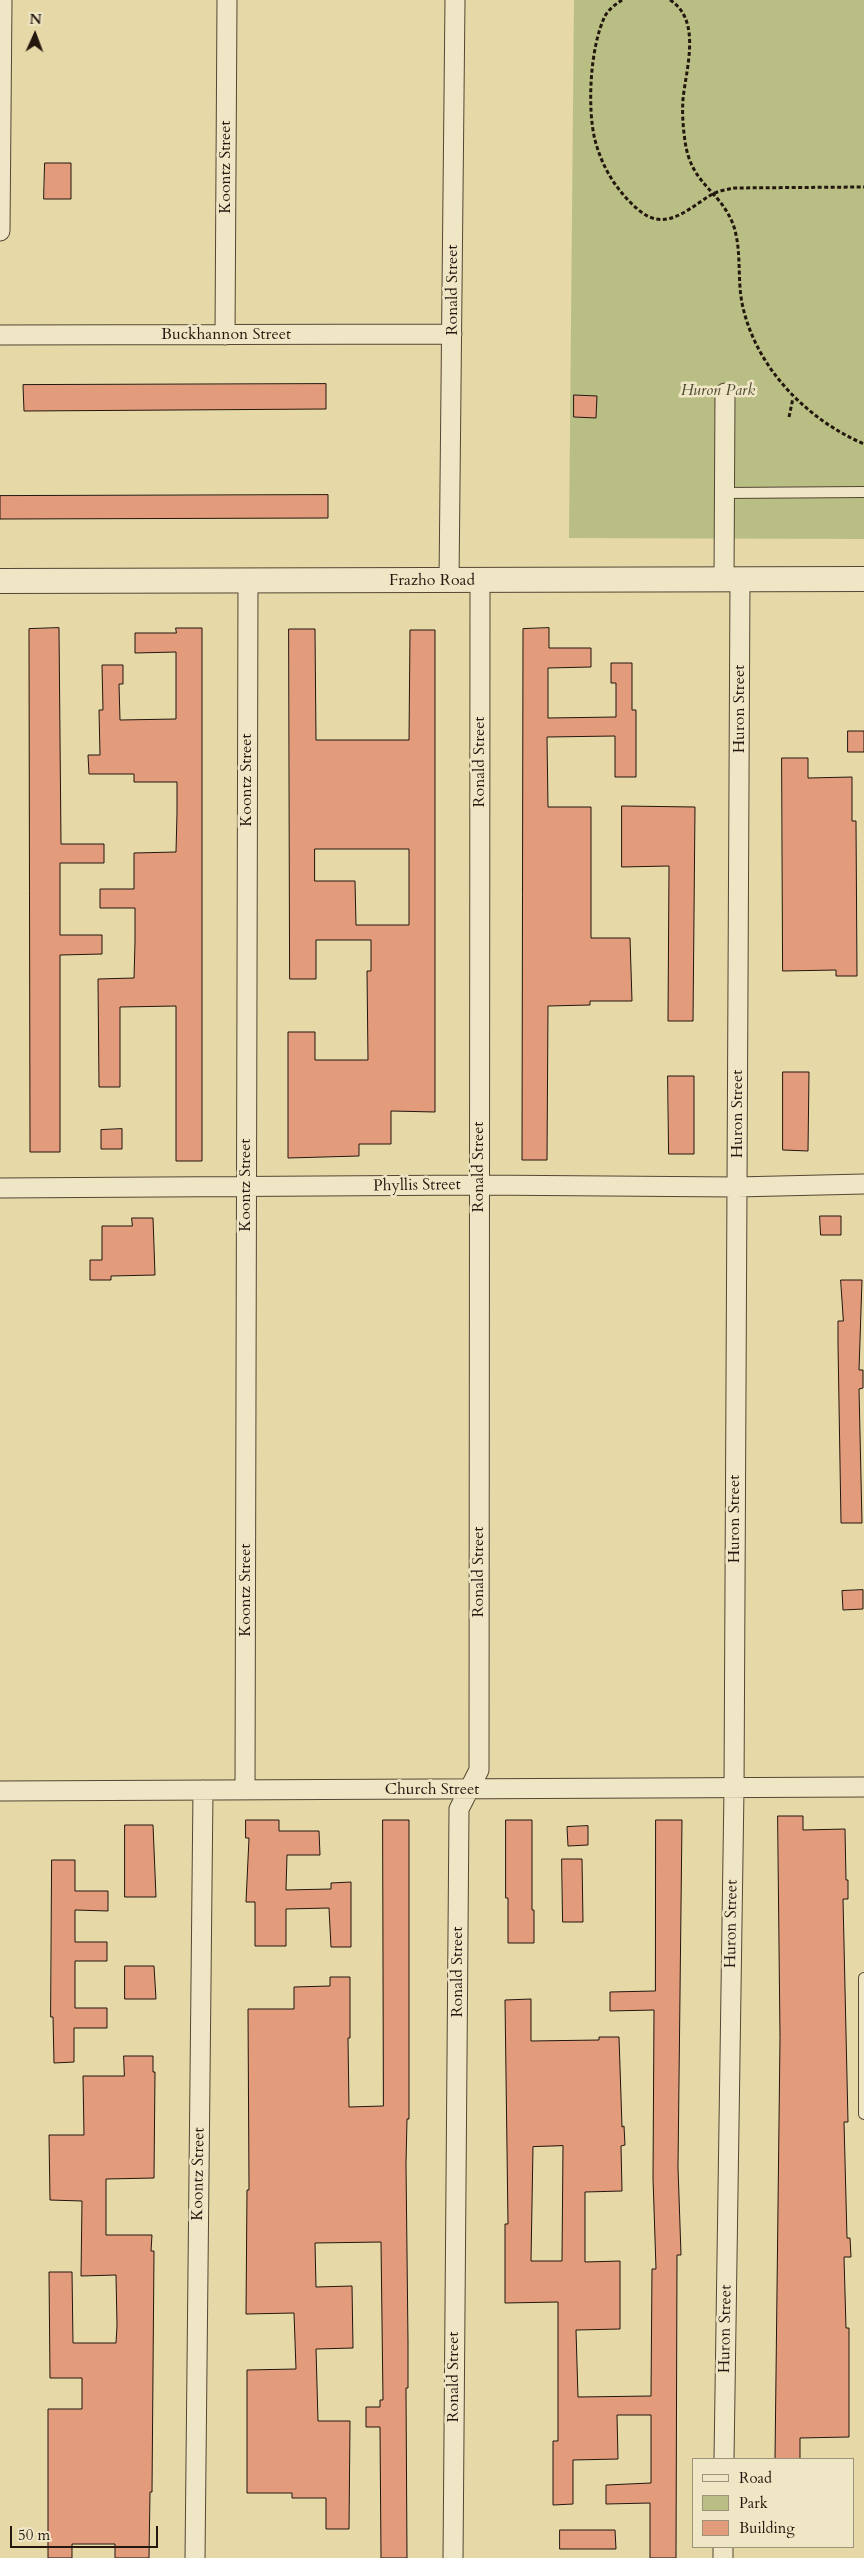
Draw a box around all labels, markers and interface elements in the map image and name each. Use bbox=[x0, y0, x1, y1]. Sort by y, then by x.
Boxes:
north arrow bbox=[10, 10, 60, 60]
text: N bbox=[29, 10, 42, 29]
street label: Koontz Street bbox=[216, 120, 236, 214]
street label: Ronald Street bbox=[443, 244, 463, 336]
street label: Buckhannon Street bbox=[161, 325, 291, 345]
park label: Huron Park bbox=[681, 381, 755, 401]
street label: Frazho Road bbox=[389, 571, 475, 591]
street label: Huron Street bbox=[730, 665, 750, 753]
street label: Ronald Street bbox=[470, 716, 490, 808]
street label: Koontz Street bbox=[237, 733, 257, 827]
street label: Huron Street bbox=[728, 1070, 748, 1158]
street label: Ronald Street bbox=[469, 1121, 489, 1213]
street label: Koontz Street bbox=[236, 1138, 256, 1232]
street label: Phyllis Street bbox=[373, 1176, 461, 1196]
street label: Huron Street bbox=[725, 1475, 745, 1563]
street label: Ronald Street bbox=[469, 1526, 489, 1618]
street label: Koontz Street bbox=[236, 1543, 256, 1637]
street label: Church Street bbox=[385, 1780, 479, 1800]
street label: Huron Street bbox=[722, 1880, 742, 1968]
street label: Ronald Street bbox=[448, 1926, 468, 2018]
street label: Koontz Street bbox=[189, 2127, 209, 2221]
street label: Huron Street bbox=[716, 2285, 736, 2373]
street label: Ronald Street bbox=[444, 2331, 464, 2423]
legend bbox=[692, 2458, 854, 2548]
text: Road bbox=[739, 2468, 772, 2488]
text: Park bbox=[739, 2493, 768, 2513]
scale bar bbox=[12, 2516, 160, 2548]
text: Building bbox=[739, 2518, 795, 2538]
text: 50 m bbox=[18, 2525, 50, 2545]

